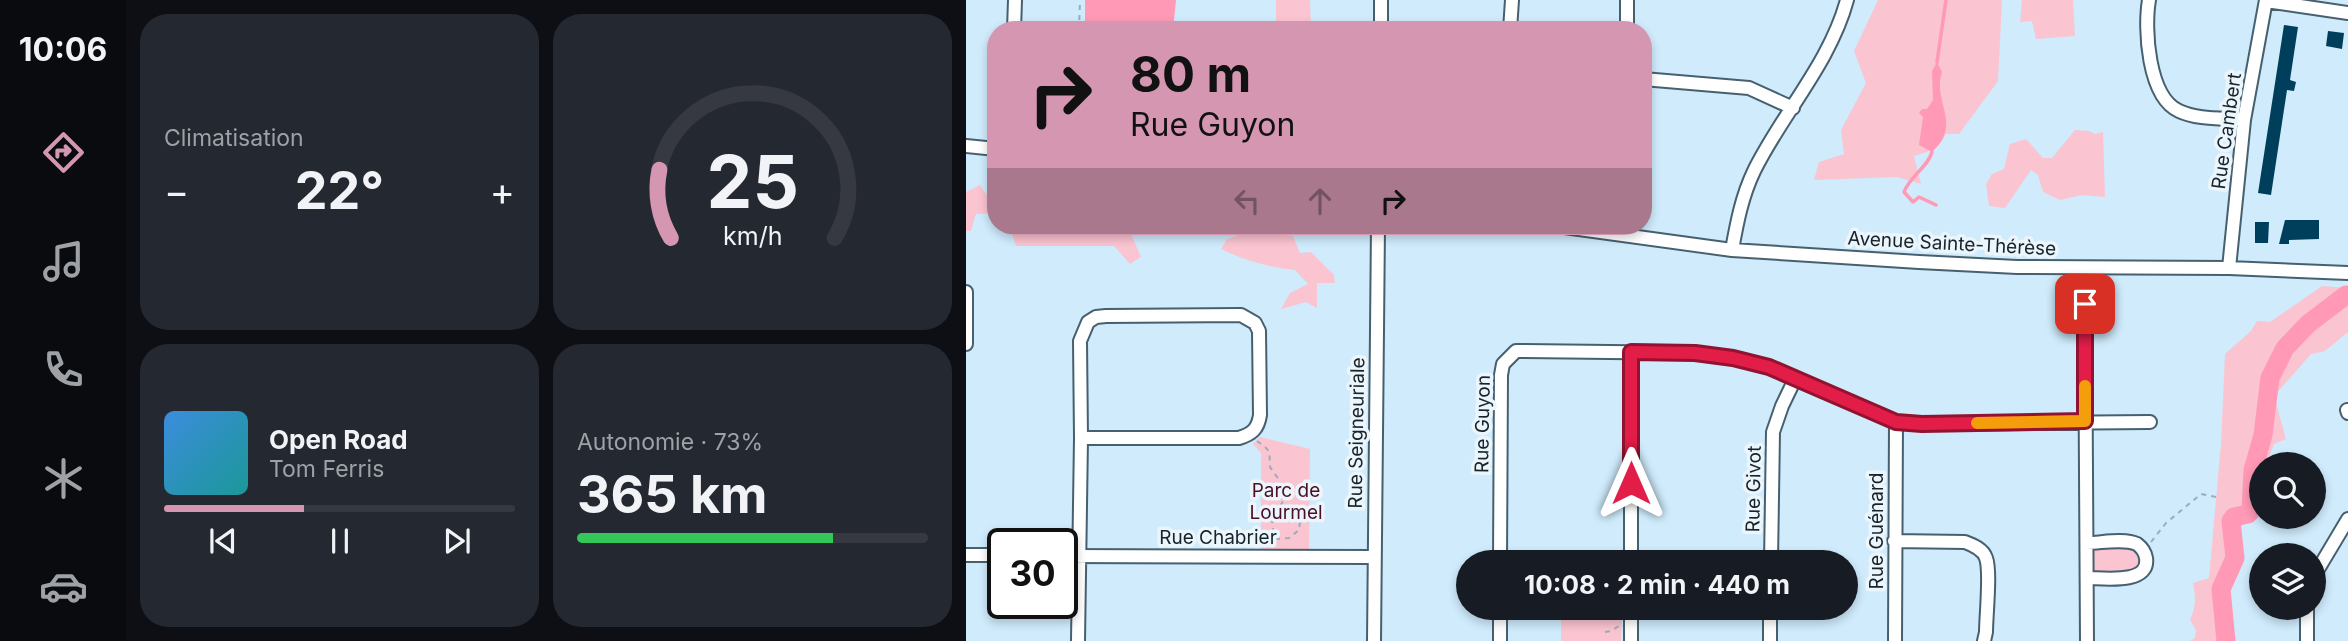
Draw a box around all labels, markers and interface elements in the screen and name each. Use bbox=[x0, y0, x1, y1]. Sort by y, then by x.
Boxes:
text: 10:06 bbox=[19, 30, 107, 69]
text: 80 m bbox=[1130, 45, 1251, 104]
icon: right bbox=[1015, 49, 1106, 140]
street label: Rue Cambert bbox=[2207, 71, 2246, 191]
text: Rue Guyon bbox=[1130, 105, 1295, 144]
text: Climatisation bbox=[164, 124, 304, 152]
icon: directions bbox=[39, 128, 88, 177]
text: 25 bbox=[706, 137, 799, 226]
text: 22° bbox=[295, 159, 384, 222]
text: − bbox=[164, 168, 189, 214]
text: + bbox=[490, 168, 515, 214]
icon: left bbox=[1228, 182, 1266, 220]
icon: ahead bbox=[1301, 182, 1339, 220]
icon: right bbox=[1374, 182, 1412, 220]
text: km/h bbox=[723, 221, 782, 251]
street label: Avenue Sainte-Thérèse bbox=[1847, 227, 2057, 260]
icon: music bbox=[39, 237, 88, 286]
pin bbox=[2055, 274, 2115, 334]
icon: arrive bbox=[2066, 285, 2104, 323]
icon: phone bbox=[39, 345, 88, 394]
street label: Rue Seigneuriale bbox=[1344, 357, 1369, 509]
street label: Rue Guyon bbox=[1470, 375, 1495, 473]
text: Open Road bbox=[269, 424, 408, 455]
text: Autonomie · 73% bbox=[577, 428, 763, 456]
position arrow bbox=[1594, 446, 1668, 520]
street label: Rue Givot bbox=[1741, 446, 1766, 532]
map controls bbox=[2249, 452, 2326, 620]
button: search bbox=[2249, 452, 2326, 529]
icon: climate bbox=[39, 454, 88, 503]
text: Tom Ferris bbox=[269, 455, 384, 483]
text: 365 km bbox=[577, 463, 768, 526]
street label: Rue Guénard bbox=[1865, 473, 1888, 589]
park label: Parc de Lourmel bbox=[1249, 479, 1323, 524]
icon: previous bbox=[204, 522, 242, 560]
icon: pause bbox=[321, 522, 359, 560]
icon: next bbox=[438, 522, 476, 560]
street label: Rue Chabrier bbox=[1159, 526, 1277, 549]
speed limit sign: 30 bbox=[987, 528, 1078, 619]
button: layers bbox=[2249, 543, 2326, 620]
icon: car bbox=[39, 562, 88, 611]
text: 10:08 · 2 min · 440 m bbox=[1524, 569, 1790, 600]

